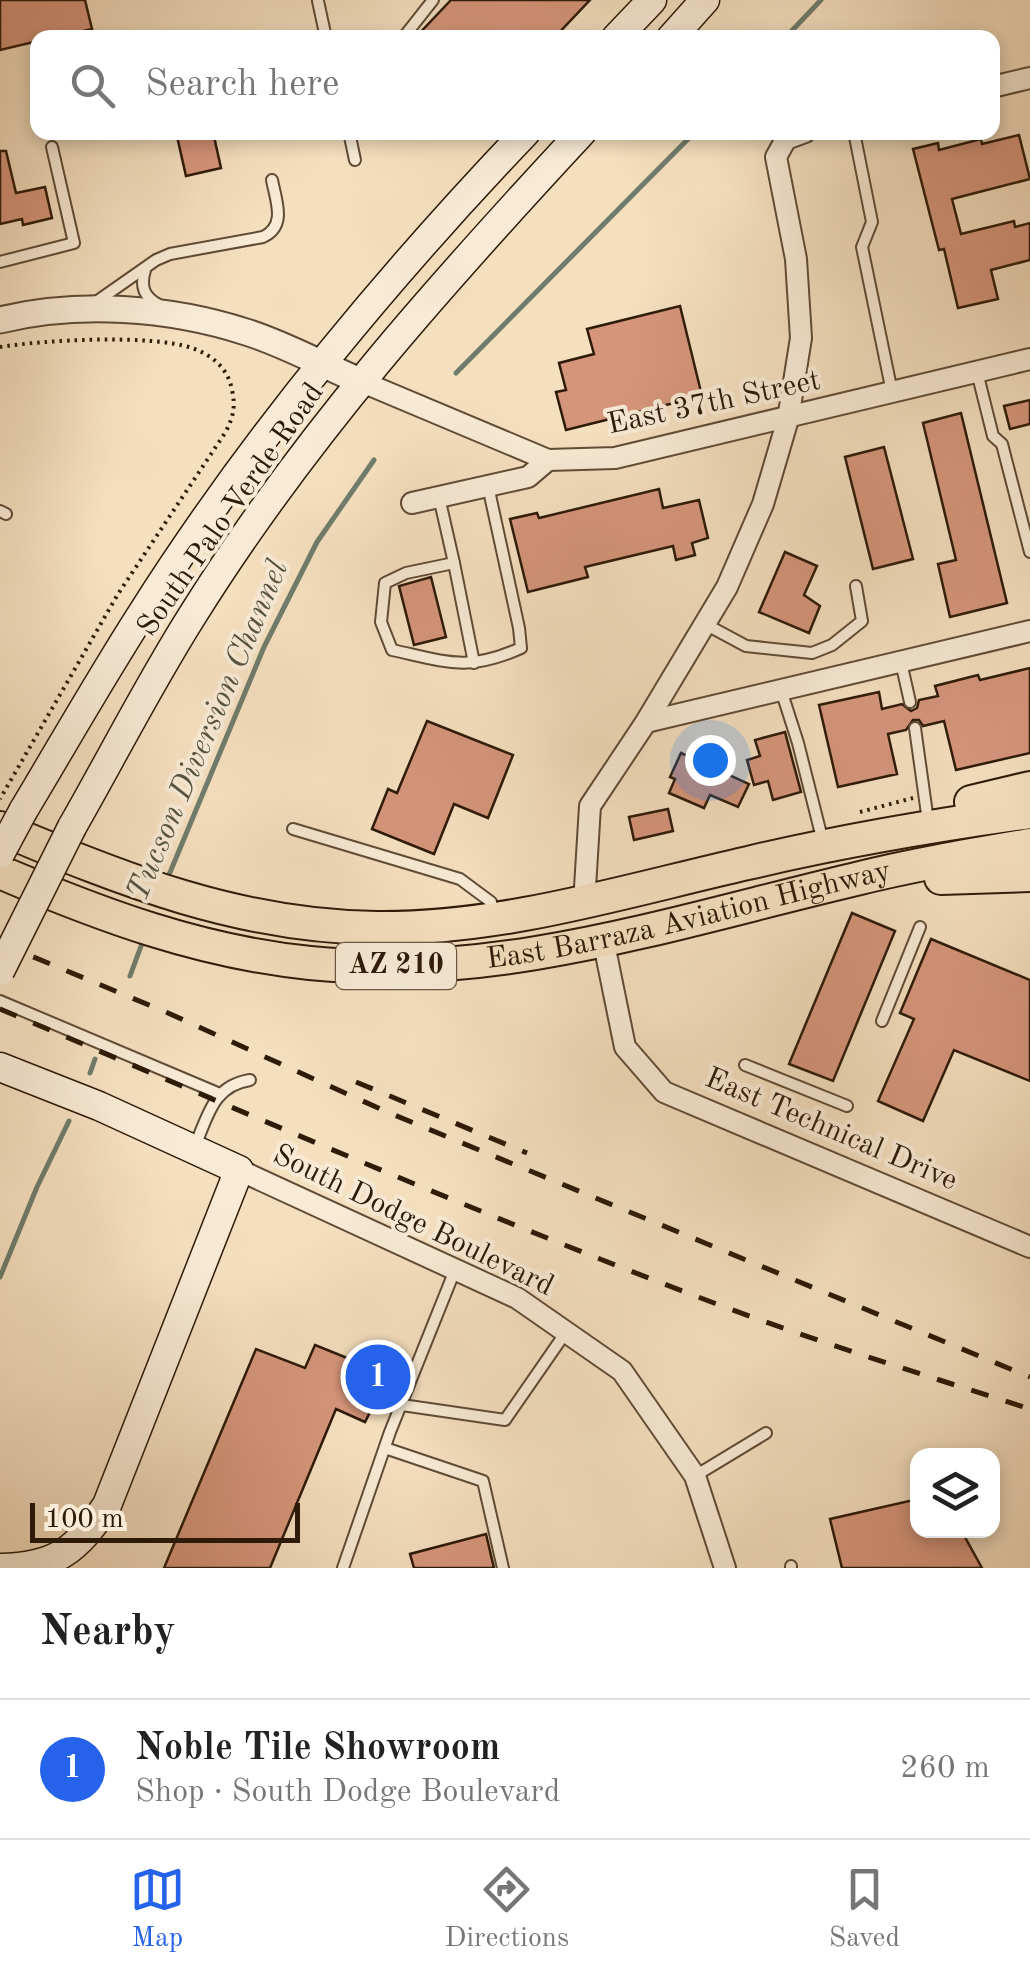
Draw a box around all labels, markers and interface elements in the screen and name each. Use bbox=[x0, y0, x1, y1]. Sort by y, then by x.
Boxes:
search box bbox=[30, 30, 1000, 140]
icon: search bbox=[65, 58, 120, 113]
text: Search here bbox=[145, 66, 340, 104]
street label: East 37th Street bbox=[605, 366, 823, 440]
street label: South Palo Verde Road bbox=[132, 378, 330, 642]
water label: Tucson Diversion Channel bbox=[123, 556, 296, 906]
your location bbox=[685, 735, 736, 786]
street label: East Barraza Aviation Highway bbox=[484, 856, 894, 975]
road number: AZ 210 bbox=[336, 943, 456, 989]
street label: East Technical Drive bbox=[701, 1063, 961, 1197]
street label: South Dodge Boulevard bbox=[268, 1140, 558, 1302]
pin: 1 bbox=[346, 1340, 410, 1414]
map controls bbox=[910, 1448, 1000, 1538]
button: layers bbox=[910, 1448, 1000, 1538]
scale bar bbox=[30, 1498, 300, 1542]
text: 100 m bbox=[45, 1506, 124, 1534]
text: Nearby bbox=[40, 1612, 176, 1654]
text: Noble Tile Showroom bbox=[135, 1730, 500, 1768]
text: 1 bbox=[63, 1753, 82, 1785]
text: 260 m bbox=[900, 1753, 990, 1785]
text: Shop · South Dodge Boulevard bbox=[135, 1777, 560, 1809]
tab: Map bbox=[130, 1862, 185, 1957]
tab: Directions bbox=[445, 1862, 569, 1957]
tab: Saved bbox=[829, 1862, 900, 1957]

